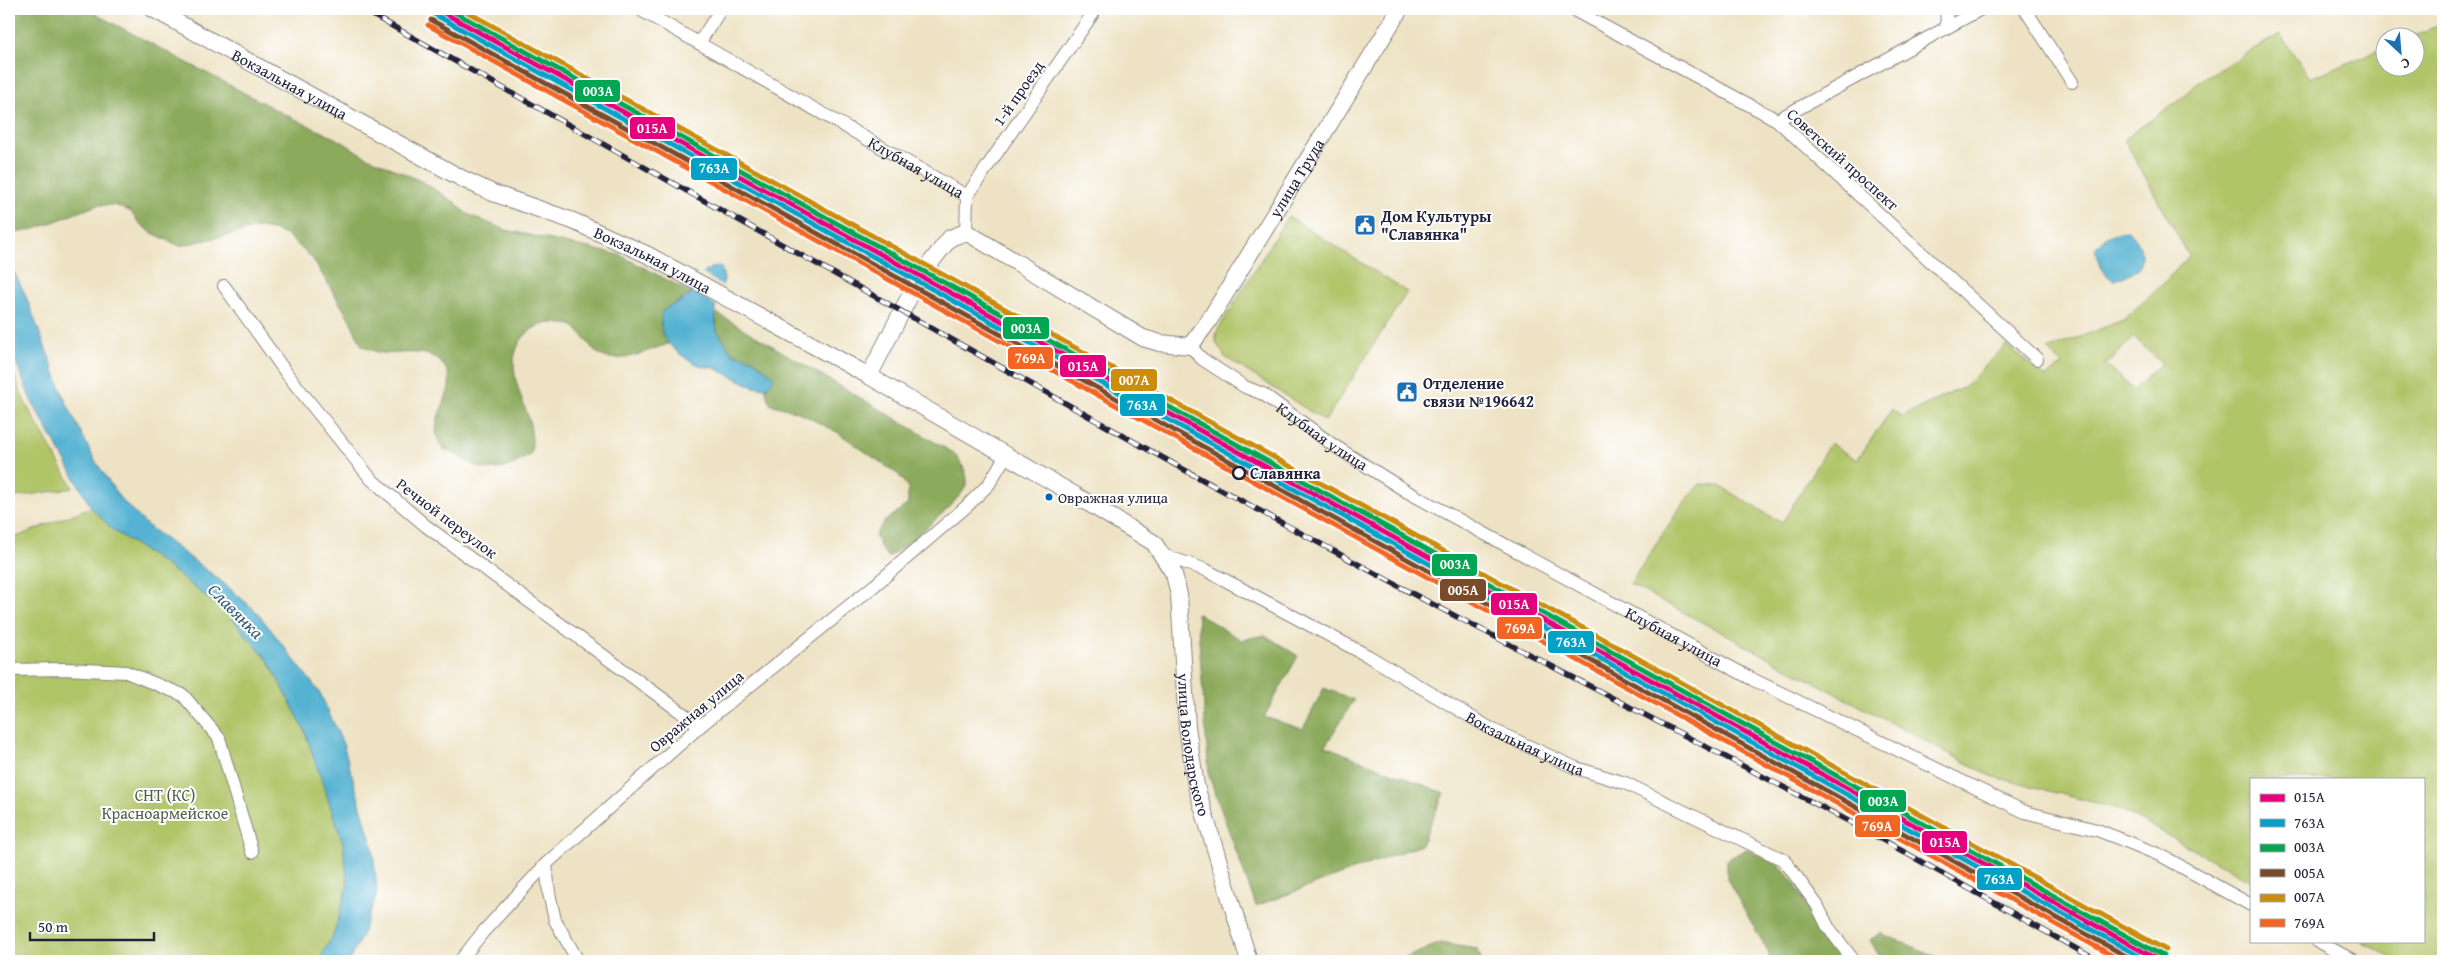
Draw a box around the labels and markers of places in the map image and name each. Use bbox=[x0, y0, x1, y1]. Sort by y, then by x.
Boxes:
place label: Дом Культуры "Славянка" bbox=[1380, 204, 1492, 246]
public building icon: Дом Культуры "Славянка" bbox=[1353, 213, 1377, 237]
place label: Отделение связи №196642 bbox=[1423, 371, 1534, 413]
public building icon: Отделение связи №196642 bbox=[1395, 380, 1419, 404]
place label: Славянка bbox=[1250, 461, 1322, 485]
marker: Славянка bbox=[1232, 466, 1246, 480]
place label: Овражная улица bbox=[1058, 487, 1169, 508]
marker: Овражная улица bbox=[1044, 492, 1054, 502]

